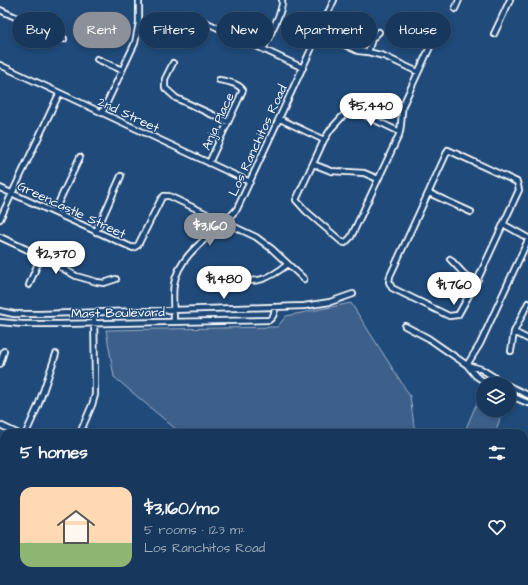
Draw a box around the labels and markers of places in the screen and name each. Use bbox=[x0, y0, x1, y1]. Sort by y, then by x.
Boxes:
pin: $5,440 bbox=[338, 93, 404, 127]
pin: $3,160 bbox=[177, 213, 243, 247]
pin: $2,370 bbox=[23, 241, 89, 275]
pin: $1,480 bbox=[191, 266, 257, 300]
pin: $1,760 bbox=[421, 272, 487, 306]

